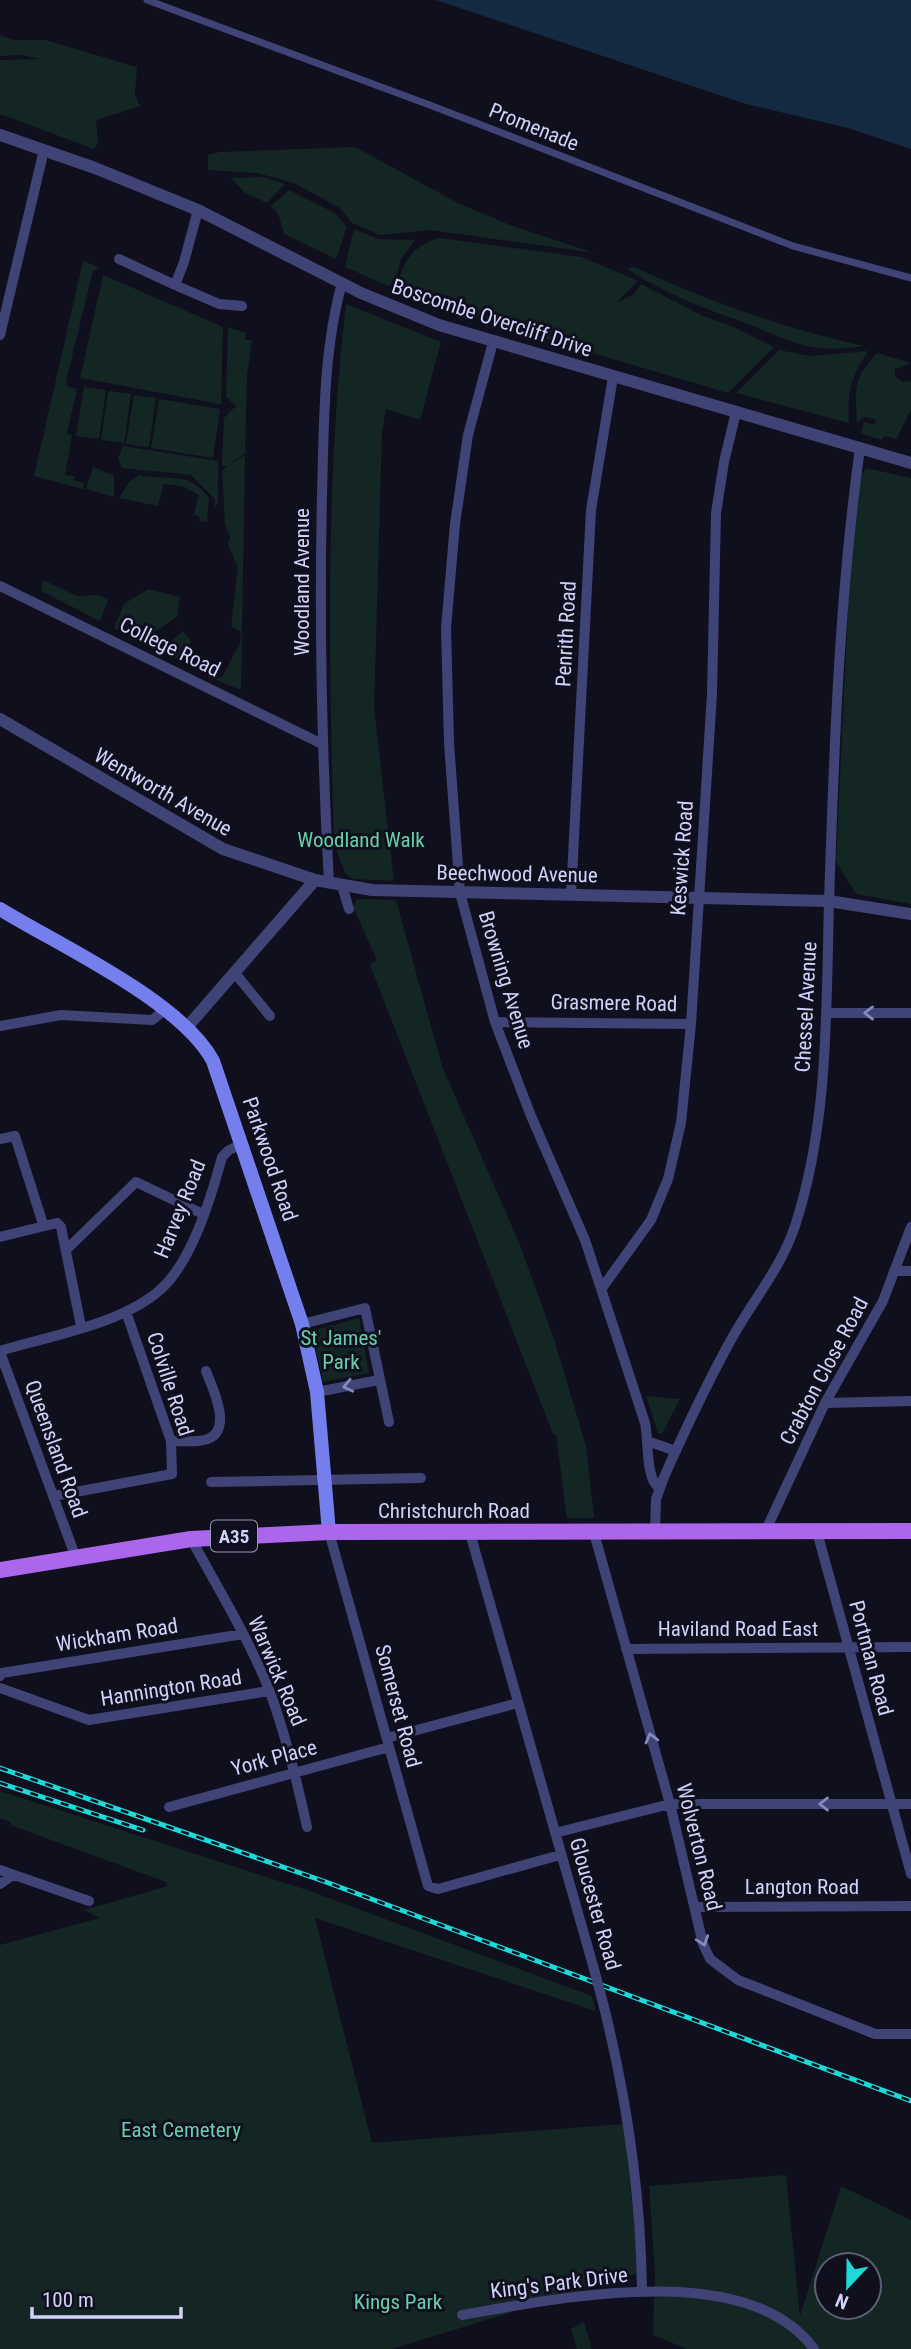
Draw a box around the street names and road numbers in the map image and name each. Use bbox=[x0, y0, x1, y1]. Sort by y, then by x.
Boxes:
street label: Promenade bbox=[486, 98, 582, 156]
street label: Boscombe Overcliff Drive bbox=[389, 274, 595, 362]
street label: Woodland Avenue bbox=[290, 508, 314, 656]
street label: Penrith Road bbox=[551, 580, 581, 688]
street label: College Road bbox=[116, 612, 224, 682]
street label: Wentworth Avenue bbox=[90, 743, 236, 841]
street label: Keswick Road bbox=[666, 800, 698, 916]
street label: Beechwood Avenue bbox=[436, 861, 598, 887]
street label: Browning Avenue bbox=[474, 908, 538, 1052]
street label: Chessel Avenue bbox=[791, 941, 821, 1073]
street label: Grasmere Road bbox=[550, 990, 678, 1016]
street label: Parkwood Road bbox=[238, 1094, 302, 1224]
street label: Harvey Road bbox=[149, 1156, 211, 1262]
street label: Crabton Close Road bbox=[775, 1293, 873, 1449]
street label: Colville Road bbox=[142, 1329, 198, 1439]
street label: Queensland Road bbox=[20, 1377, 92, 1521]
street label: Christchurch Road bbox=[378, 1499, 530, 1523]
road number: A35 bbox=[211, 1520, 257, 1552]
street label: Portman Road bbox=[844, 1598, 898, 1718]
street label: Warwick Road bbox=[243, 1613, 311, 1729]
street label: Wickham Road bbox=[54, 1614, 180, 1656]
street label: Haviland Road East bbox=[658, 1617, 818, 1641]
street label: Somerset Road bbox=[370, 1642, 426, 1770]
street label: Hannington Road bbox=[99, 1665, 243, 1711]
street label: York Place bbox=[229, 1735, 320, 1781]
street label: Wolverton Road bbox=[672, 1781, 726, 1913]
street label: Gloucester Road bbox=[565, 1835, 625, 1973]
street label: Langton Road bbox=[745, 1875, 859, 1899]
street label: King's Park Drive bbox=[489, 2263, 629, 2303]

